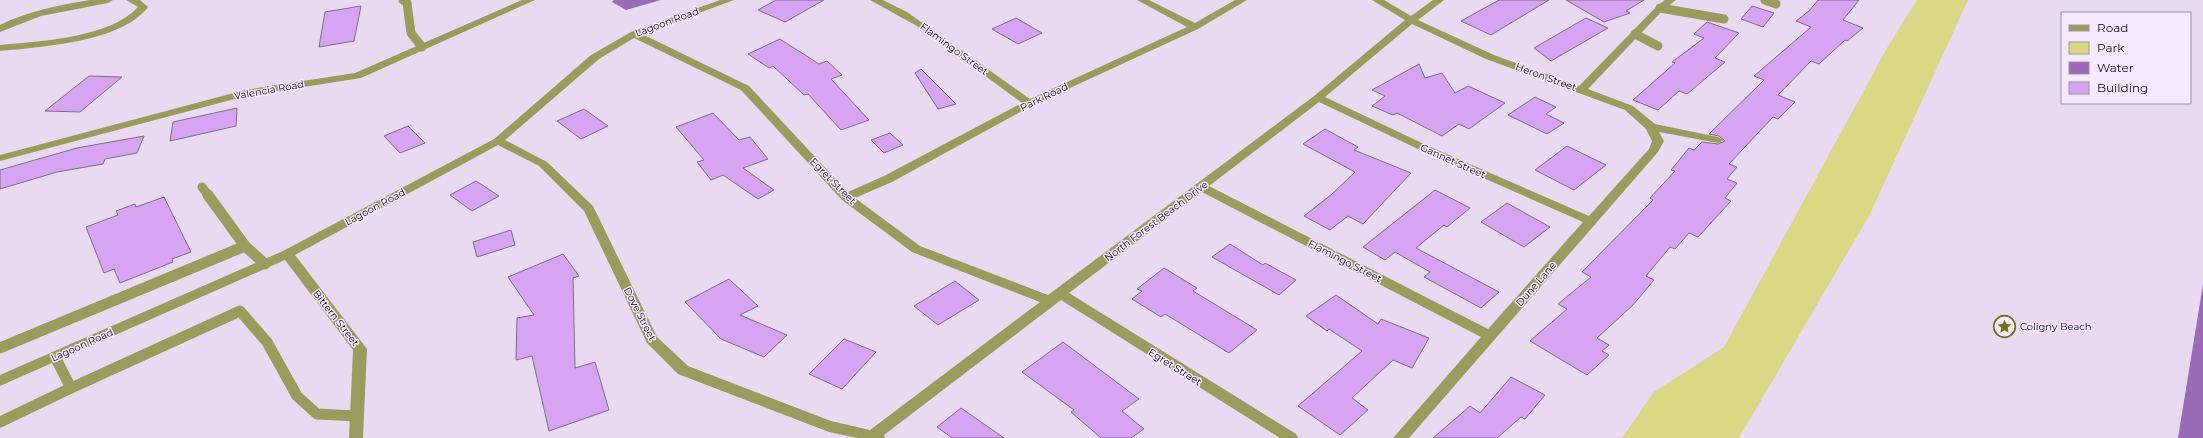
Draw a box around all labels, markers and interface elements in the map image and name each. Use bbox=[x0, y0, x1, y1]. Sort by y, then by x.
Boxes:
street label: Lagoon Road bbox=[633, 4, 701, 40]
legend bbox=[2061, 12, 2191, 104]
street label: Flamingo Street bbox=[917, 20, 991, 78]
text: Road bbox=[2097, 20, 2128, 35]
text: Park bbox=[2097, 40, 2125, 55]
street label: Heron Street bbox=[1514, 60, 1578, 94]
text: Water bbox=[2097, 60, 2134, 75]
street label: Valencia Road bbox=[233, 77, 305, 103]
street label: Park Road bbox=[1018, 80, 1070, 114]
text: Building bbox=[2097, 80, 2148, 95]
street label: Gannet Street bbox=[1418, 141, 1488, 181]
street label: Egret Street bbox=[807, 155, 859, 207]
street label: North Forest Beach Drive bbox=[1102, 178, 1210, 264]
street label: Lagoon Road bbox=[342, 186, 408, 228]
street label: Flamingo Street bbox=[1306, 237, 1384, 285]
street label: Dune Lane bbox=[1513, 259, 1559, 309]
street label: Dove Street bbox=[621, 285, 659, 343]
street label: Bittern Street bbox=[310, 287, 362, 349]
place icon: Coligny Beach bbox=[1991, 313, 2017, 339]
place label: Coligny Beach bbox=[2020, 320, 2092, 333]
street label: Lagoon Road bbox=[49, 325, 115, 365]
street label: Egret Street bbox=[1146, 346, 1204, 388]

